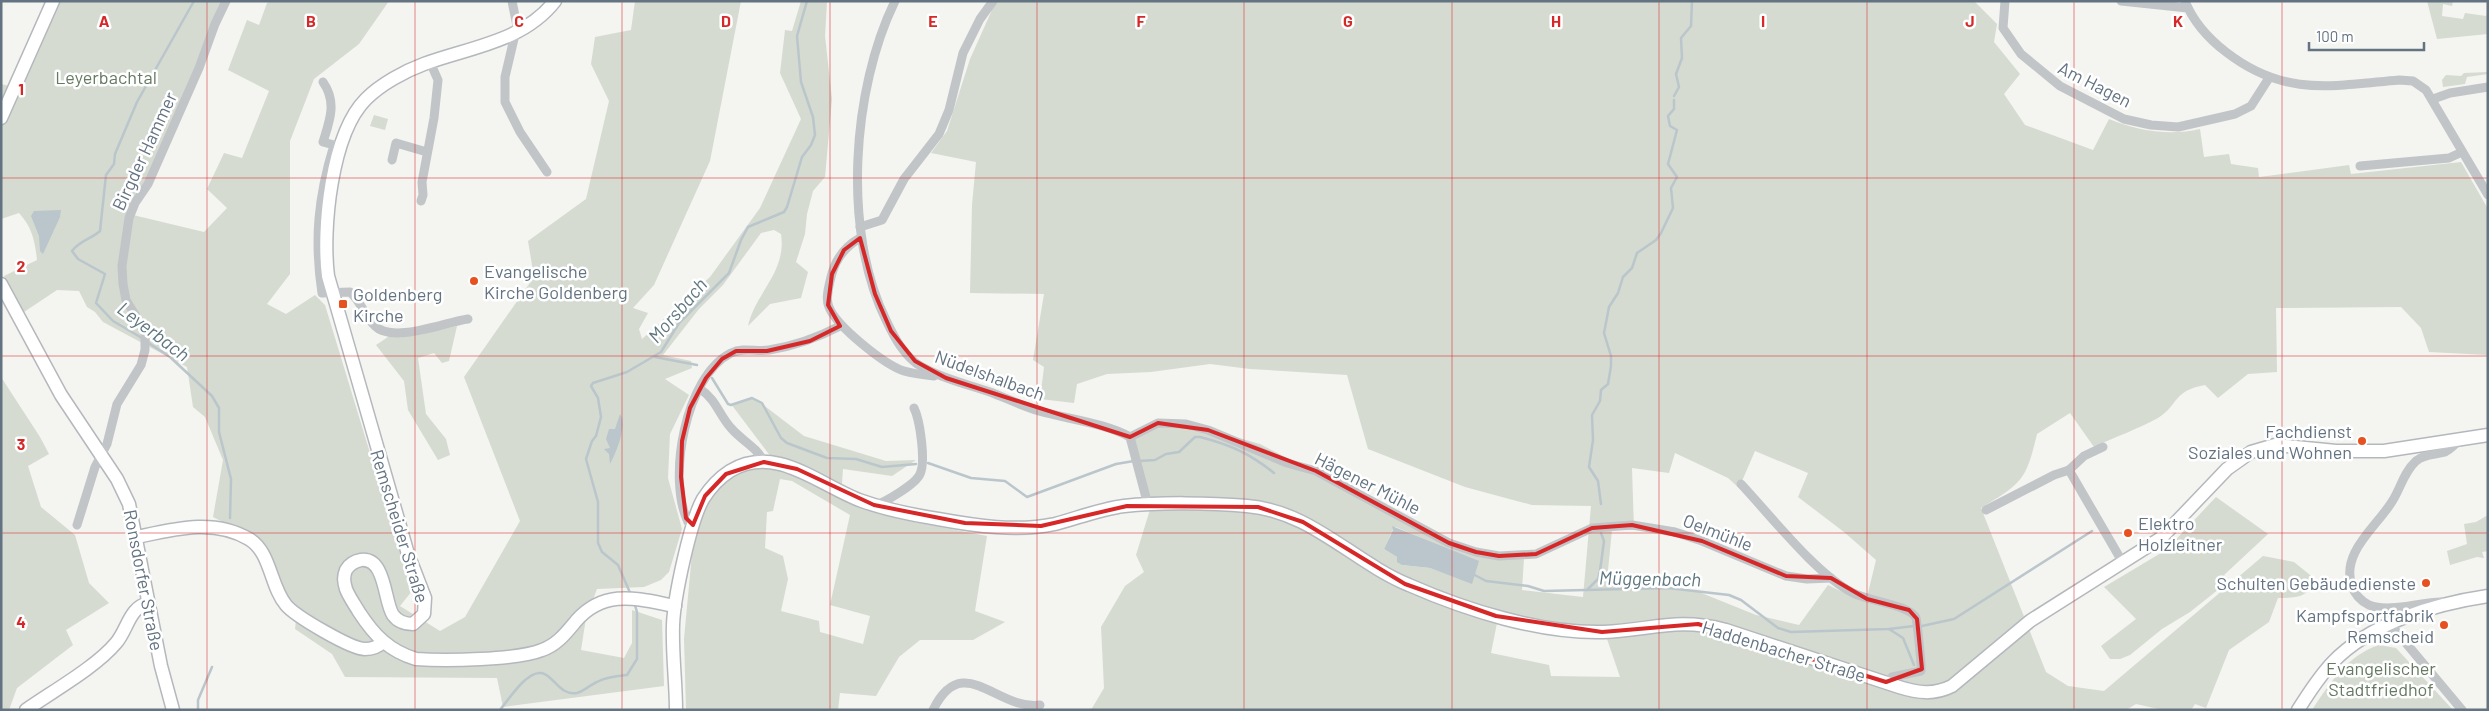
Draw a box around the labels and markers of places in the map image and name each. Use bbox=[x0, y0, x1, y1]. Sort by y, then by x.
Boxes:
place label: Evangelische Kirche Goldenberg bbox=[484, 260, 628, 303]
marker: Evangelische Kirche Goldenberg bbox=[468, 275, 480, 287]
place label: Goldenberg Kirche bbox=[353, 283, 442, 326]
marker: Goldenberg Kirche bbox=[337, 298, 349, 310]
place label: Fachdienst Soziales und Wohnen bbox=[2188, 420, 2352, 463]
marker: Fachdienst Soziales und Wohnen bbox=[2356, 435, 2368, 447]
place label: Elektro Holzleitner bbox=[2138, 512, 2223, 555]
marker: Elektro Holzleitner bbox=[2122, 527, 2134, 539]
place label: Schulten Gebäudedienste bbox=[2217, 572, 2416, 594]
marker: Schulten Gebäudedienste bbox=[2420, 577, 2432, 589]
place label: Kampfsportfabrik Remscheid bbox=[2296, 604, 2434, 647]
marker: Kampfsportfabrik Remscheid bbox=[2438, 619, 2450, 631]

